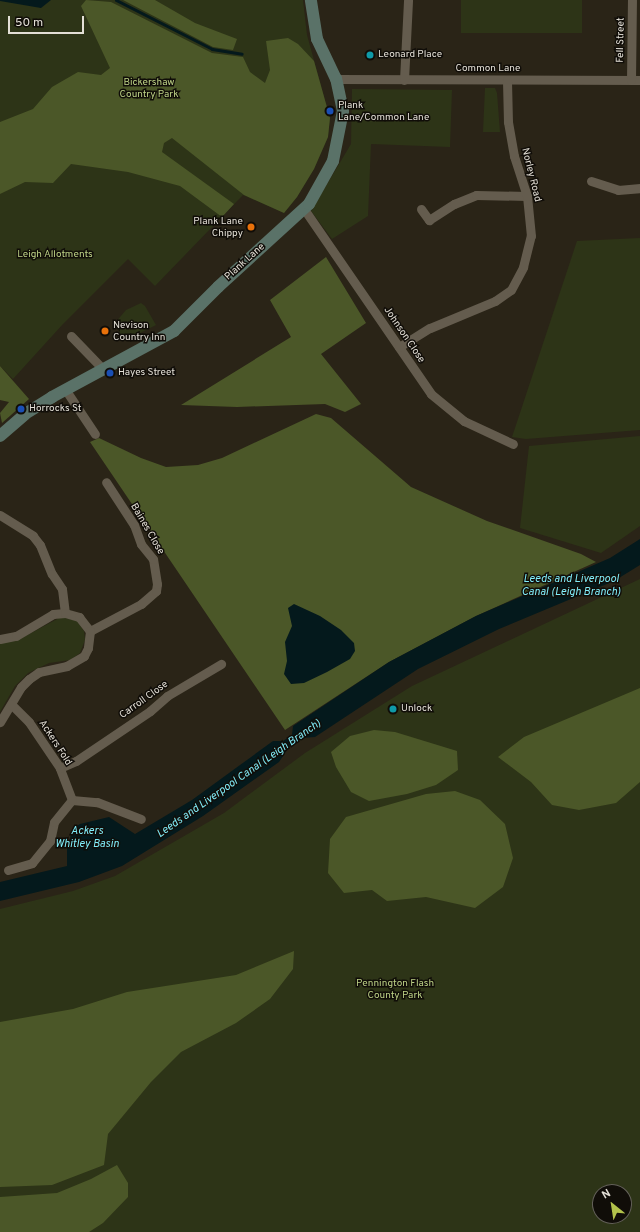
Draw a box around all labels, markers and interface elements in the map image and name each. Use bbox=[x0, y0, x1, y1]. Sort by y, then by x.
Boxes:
scale bar bbox=[10, 8, 86, 34]
text: 50 m bbox=[15, 15, 43, 31]
street label: Fell Street bbox=[615, 17, 627, 63]
place label: Leonard Place bbox=[378, 49, 442, 61]
marker: Leonard Place bbox=[365, 50, 375, 60]
street label: Common Lane bbox=[456, 63, 520, 75]
park label: Bickershaw Country Park bbox=[120, 76, 178, 100]
place label: Plank Lane/Common Lane bbox=[338, 99, 429, 122]
marker: Plank Lane/Common Lane bbox=[325, 106, 335, 116]
street label: Norley Road bbox=[519, 147, 543, 203]
place label: Plank Lane Chippy bbox=[193, 215, 243, 238]
marker: Plank Lane Chippy bbox=[246, 222, 256, 232]
street label: Plank Lane bbox=[223, 241, 267, 283]
park label: Leigh Allotments bbox=[17, 249, 93, 261]
street label: Johnson Close bbox=[381, 305, 427, 365]
place label: Nevison Country Inn bbox=[113, 319, 165, 342]
marker: Nevison Country Inn bbox=[100, 326, 110, 336]
place label: Hayes Street bbox=[118, 367, 175, 379]
marker: Hayes Street bbox=[105, 368, 115, 378]
place label: Horrocks St bbox=[29, 403, 82, 415]
marker: Horrocks St bbox=[16, 404, 26, 414]
street label: Baines Close bbox=[128, 501, 166, 557]
water label: Leeds and Liverpool Canal (Leigh Branch) bbox=[521, 573, 621, 599]
street label: Carroll Close bbox=[117, 678, 171, 722]
place label: Unlock bbox=[401, 703, 432, 715]
marker: Unlock bbox=[388, 704, 398, 714]
water label: Leeds and Liverpool Canal (Leigh Branch) bbox=[154, 717, 324, 841]
street label: Ackers Fold bbox=[36, 718, 74, 768]
water label: Ackers Whitley Basin bbox=[55, 825, 119, 851]
park label: Pennington Flash County Park bbox=[356, 977, 434, 1000]
north arrow bbox=[592, 1184, 632, 1224]
text: N bbox=[600, 1186, 613, 1203]

